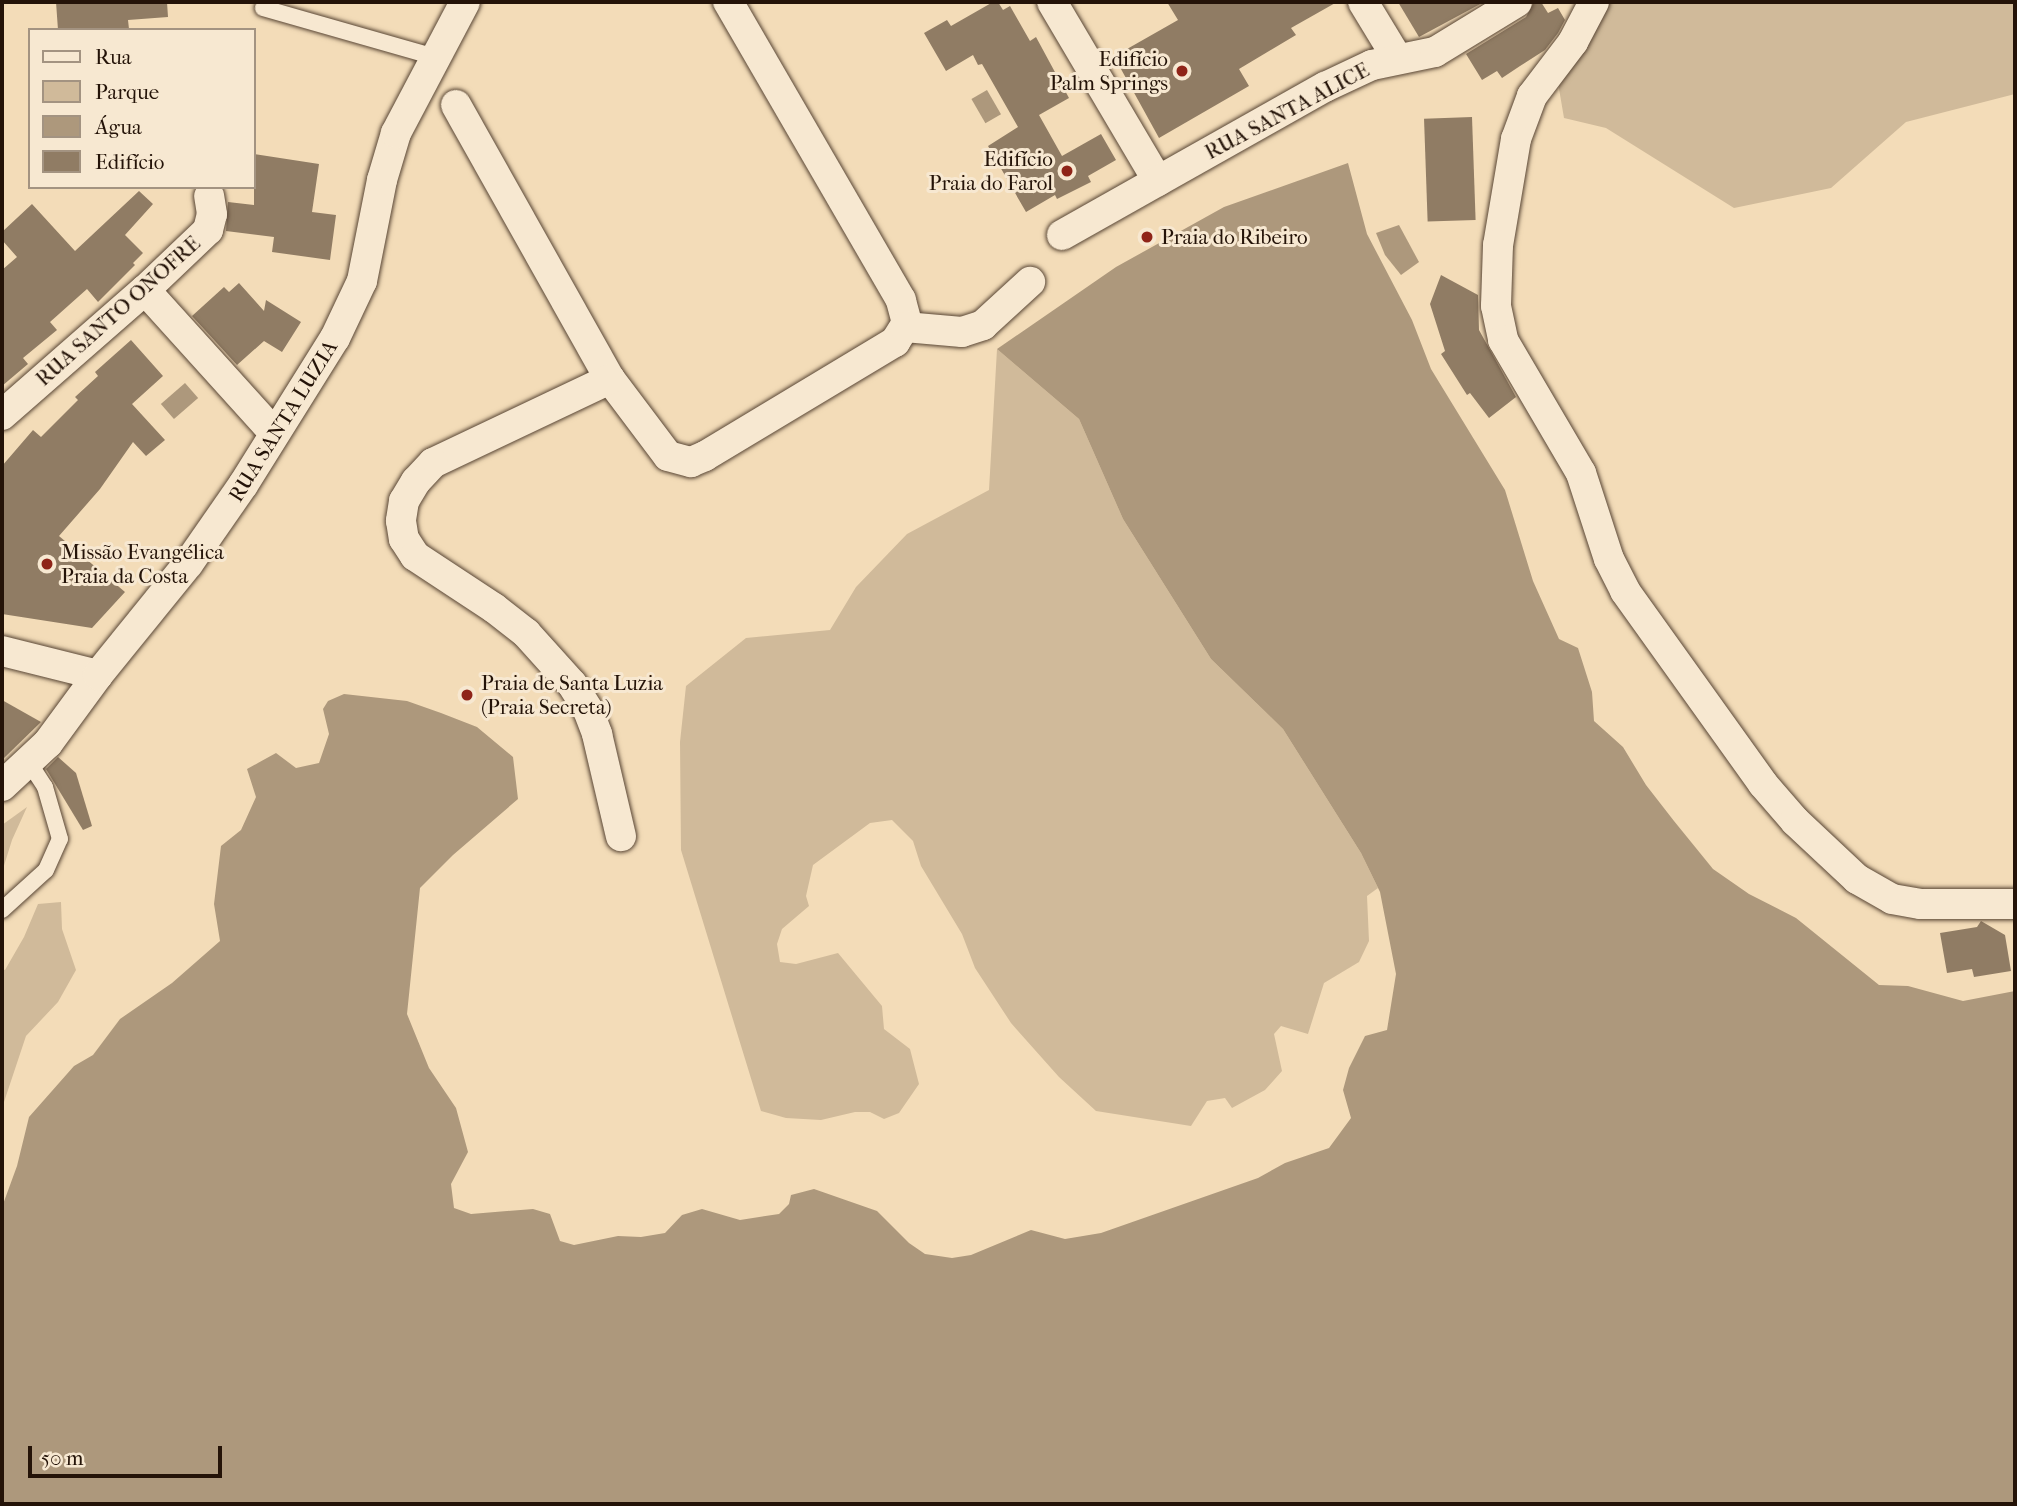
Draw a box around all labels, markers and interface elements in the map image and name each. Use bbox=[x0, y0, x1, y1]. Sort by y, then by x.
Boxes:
legend bbox=[28, 28, 256, 189]
text: Rua bbox=[95, 45, 132, 69]
place label: Edifício Palm Springs bbox=[1050, 46, 1168, 96]
street label: RUA SANTA ALICE bbox=[1201, 57, 1373, 165]
marker: Edifício Palm Springs bbox=[1174, 63, 1190, 79]
text: Parque bbox=[95, 80, 159, 104]
text: Água bbox=[95, 115, 142, 139]
place label: Edifício Praia do Farol bbox=[929, 146, 1053, 196]
text: Edifício bbox=[95, 150, 164, 174]
marker: Edifício Praia do Farol bbox=[1059, 163, 1075, 179]
place label: Praia do Ribeiro bbox=[1161, 224, 1308, 250]
marker: Praia do Ribeiro bbox=[1139, 229, 1155, 245]
street label: RUA SANTO ONOFRE bbox=[31, 231, 205, 391]
street label: RUA SANTA LUZIA bbox=[223, 336, 343, 506]
place label: Missão Evangélica Praia da Costa bbox=[61, 539, 224, 589]
marker: Missão Evangélica Praia da Costa bbox=[39, 556, 55, 572]
place label: Praia de Santa Luzia (Praia Secreta) bbox=[481, 670, 663, 720]
marker: Praia de Santa Luzia (Praia Secreta) bbox=[459, 687, 475, 703]
scale bar bbox=[32, 1432, 226, 1476]
text: 50 m bbox=[41, 1446, 84, 1470]

